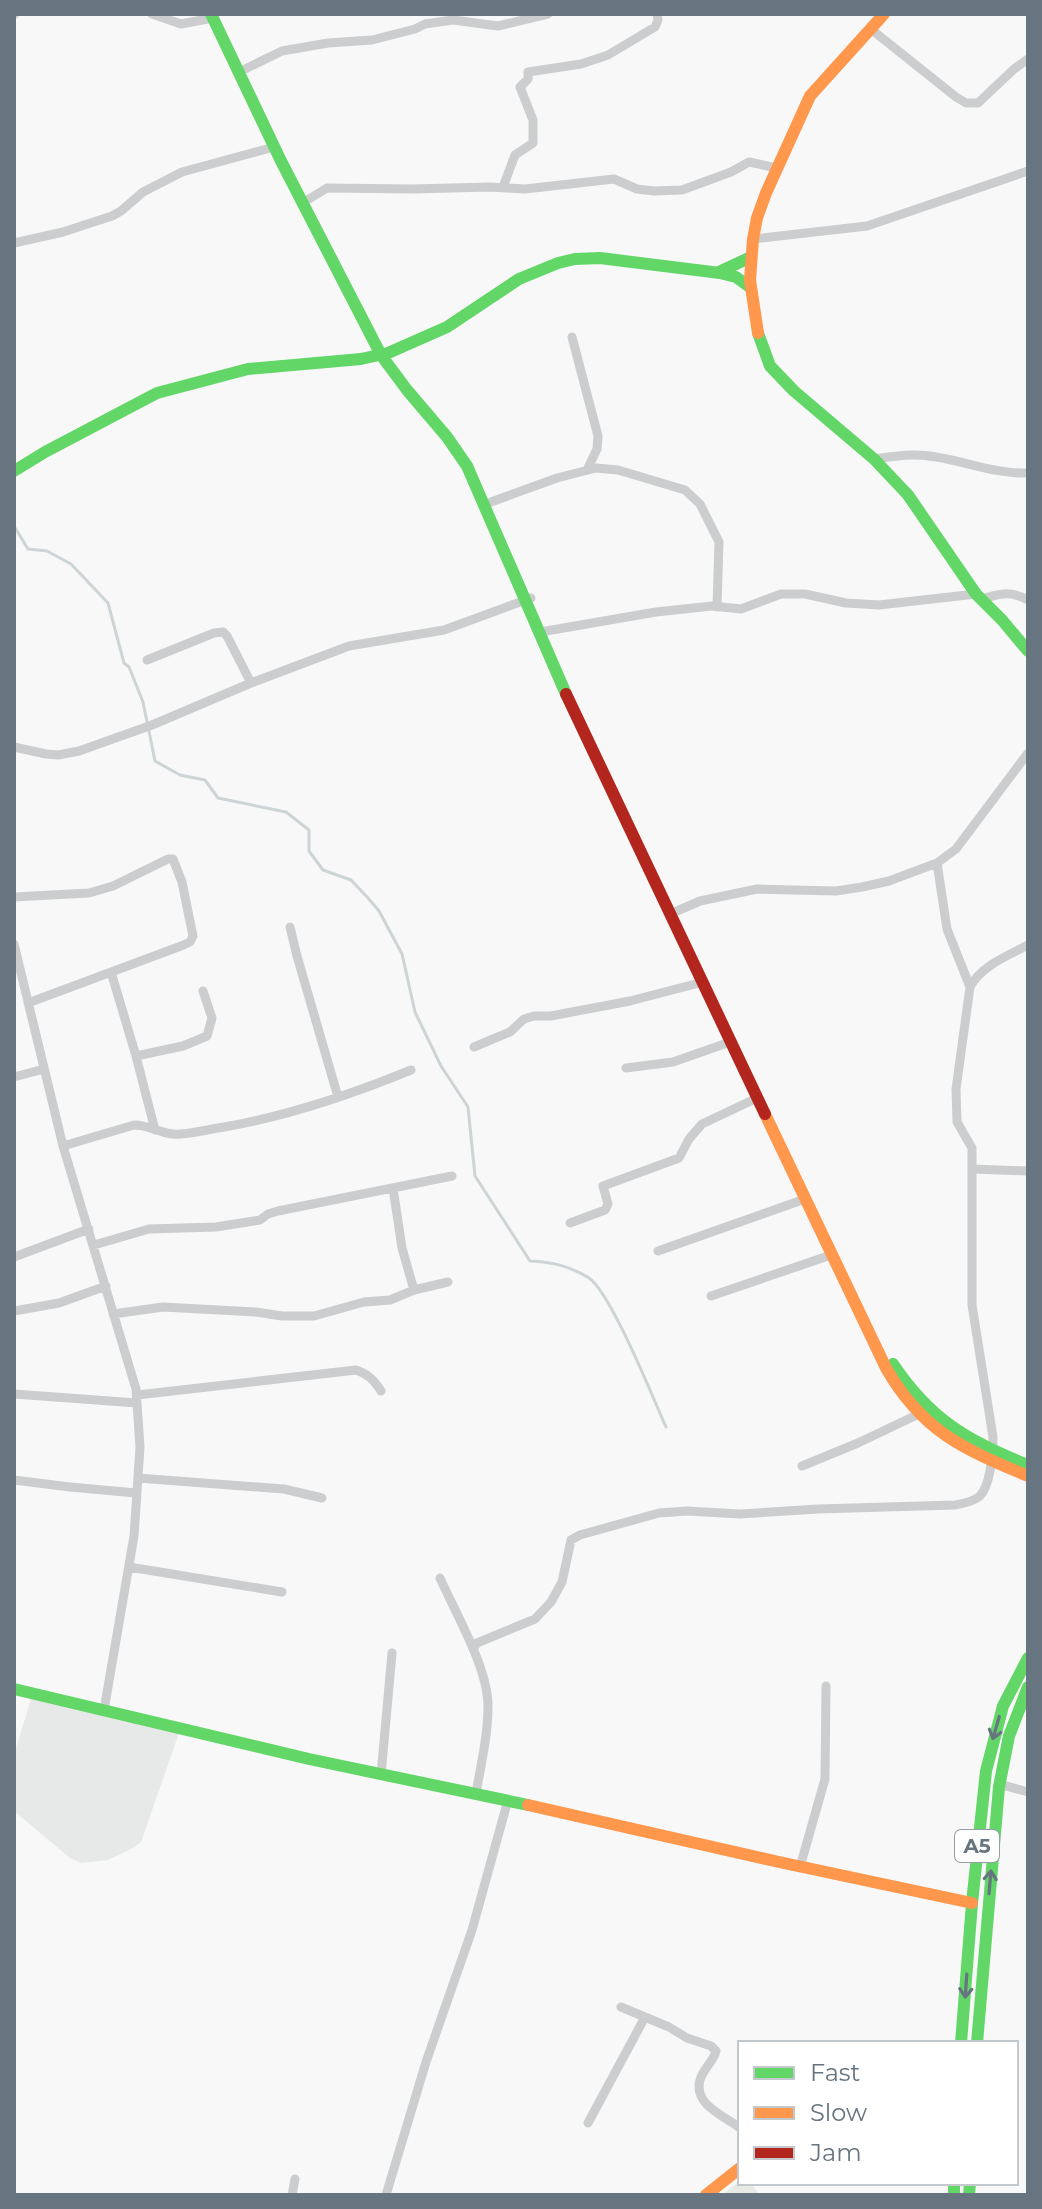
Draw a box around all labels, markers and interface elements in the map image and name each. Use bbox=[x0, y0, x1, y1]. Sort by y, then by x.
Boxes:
one-way arrow bbox=[988, 1715, 1003, 1741]
road number: A5 bbox=[955, 1830, 999, 1862]
one-way arrow bbox=[983, 1869, 998, 1896]
one-way arrow bbox=[958, 1972, 973, 1999]
legend bbox=[738, 2041, 1018, 2185]
text: Fast bbox=[810, 2058, 861, 2087]
text: Slow bbox=[810, 2098, 867, 2127]
text: Jam bbox=[809, 2138, 862, 2167]

